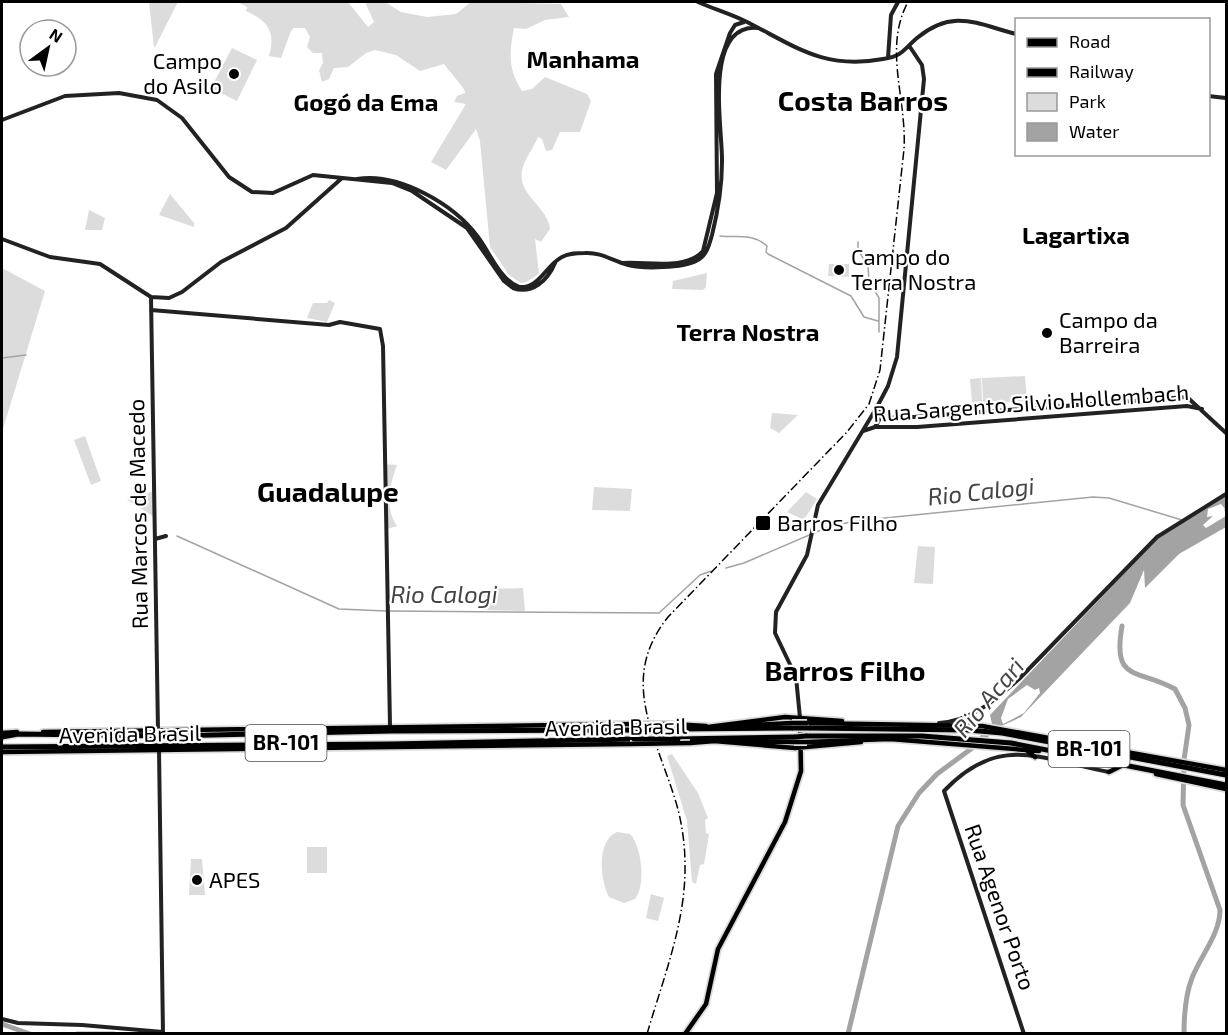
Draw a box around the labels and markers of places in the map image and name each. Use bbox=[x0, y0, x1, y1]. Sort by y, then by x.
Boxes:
place label: Campo do Asilo bbox=[143, 47, 222, 98]
marker: Campo do Asilo bbox=[227, 67, 241, 81]
place label: Campo do Terra Nostra bbox=[851, 243, 976, 294]
marker: Campo do Terra Nostra bbox=[832, 263, 846, 277]
place label: Campo da Barreira bbox=[1059, 306, 1158, 357]
marker: Campo da Barreira bbox=[1040, 326, 1054, 340]
place label: Barros Filho bbox=[777, 509, 898, 535]
marker: Barros Filho bbox=[754, 514, 772, 532]
place label: APES bbox=[209, 866, 260, 892]
marker: APES bbox=[190, 873, 204, 887]

